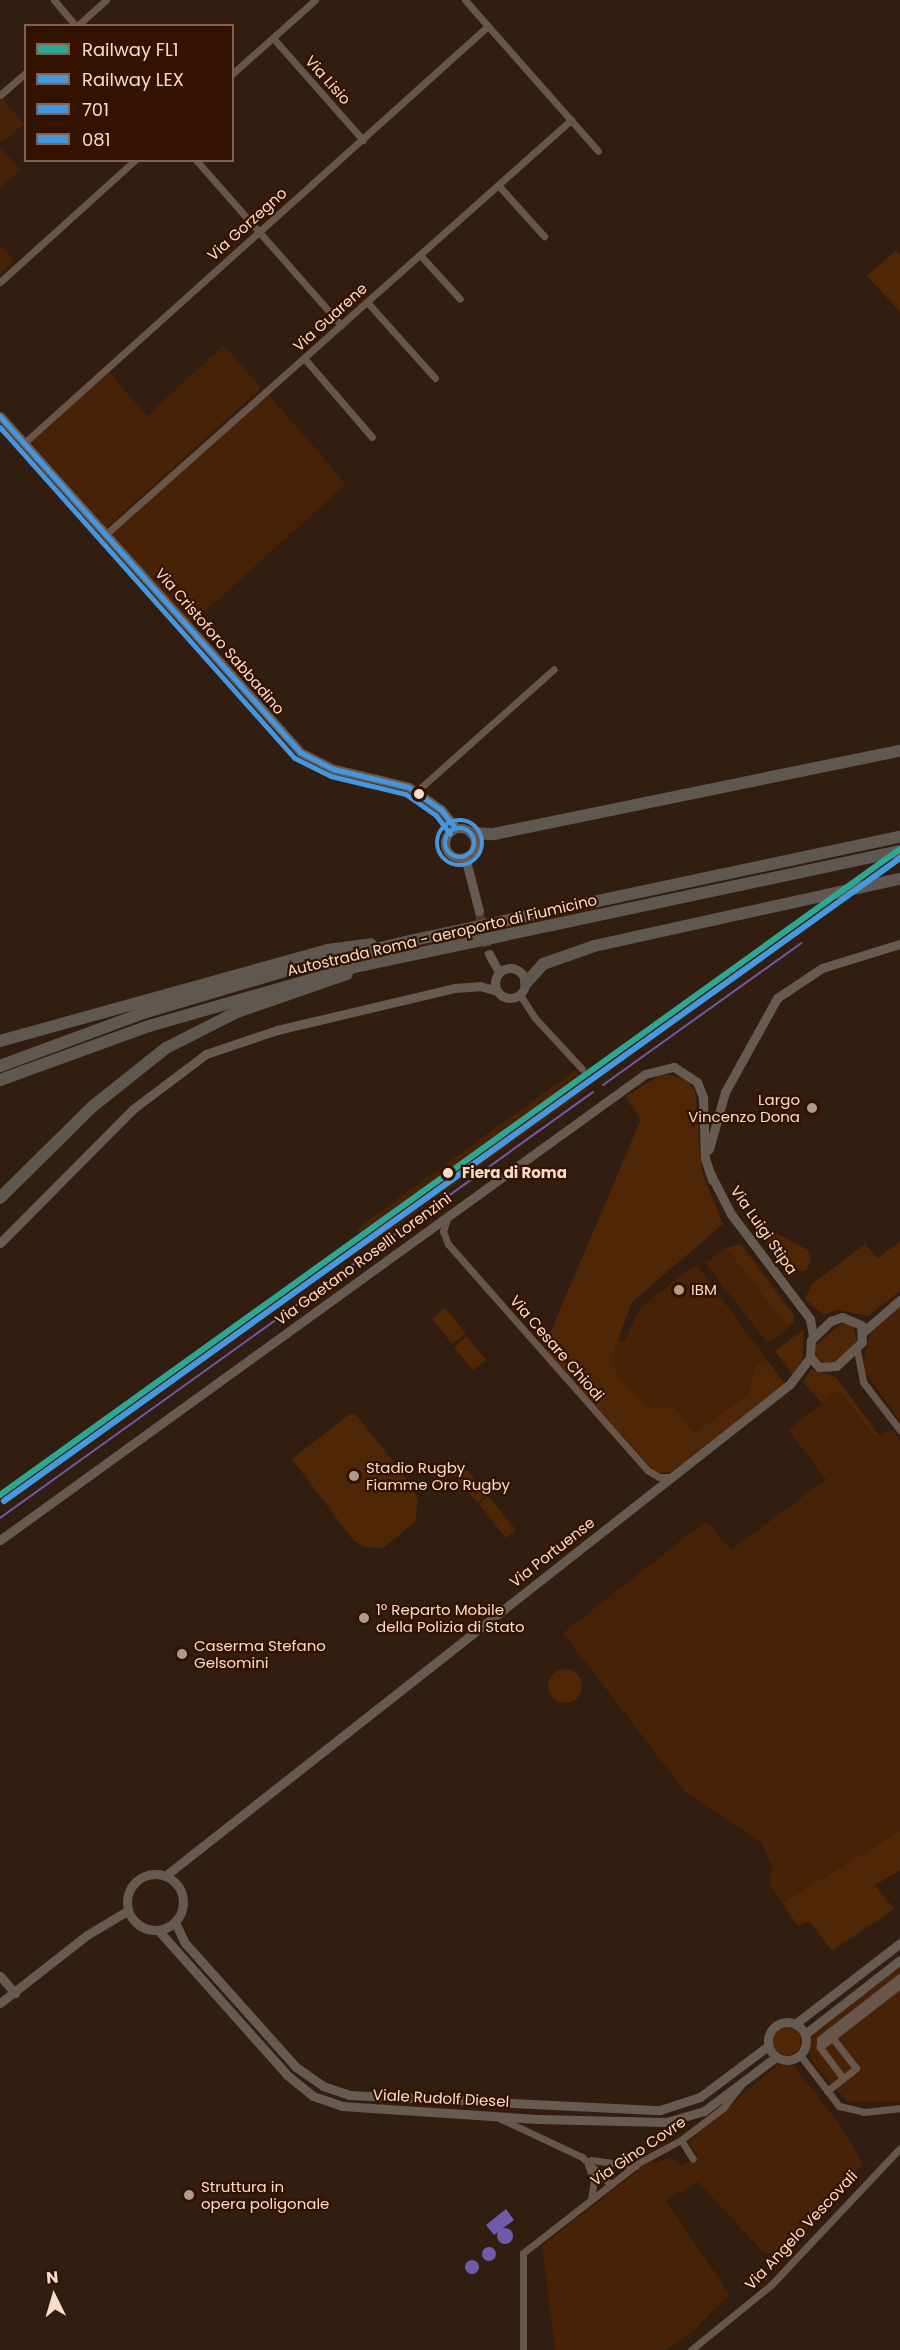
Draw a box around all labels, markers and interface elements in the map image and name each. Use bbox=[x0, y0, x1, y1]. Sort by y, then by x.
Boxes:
legend bbox=[24, 24, 234, 162]
text: Railway FL1 bbox=[82, 37, 178, 62]
street label: Via Lisio bbox=[301, 52, 355, 108]
text: Railway LEX bbox=[82, 67, 184, 92]
text: 701 bbox=[82, 97, 109, 122]
text: 081 bbox=[82, 127, 110, 152]
street label: Via Gorzegno bbox=[204, 184, 290, 264]
street label: Via Guarene bbox=[289, 279, 371, 355]
street label: Via Cristoforo Sabbadino bbox=[152, 564, 288, 718]
unlabelled marker bbox=[413, 788, 425, 800]
street label: Autostrada Roma - aeroporto di Fiumicino bbox=[285, 891, 599, 979]
place label: Largo Vincenzo Dona bbox=[688, 1090, 800, 1125]
marker: Largo Vincenzo Dona bbox=[805, 1101, 819, 1115]
marker: Fiera di Roma bbox=[439, 1164, 457, 1182]
place label: Fiera di Roma bbox=[462, 1164, 567, 1182]
street label: Via Luigi Stipa bbox=[727, 1182, 801, 1278]
street label: Via Gaetano Roselli Lorenzini bbox=[271, 1189, 455, 1329]
place label: IBM bbox=[691, 1281, 717, 1299]
marker: IBM bbox=[672, 1283, 686, 1297]
street label: Via Cesare Chiodi bbox=[506, 1292, 608, 1404]
place label: Stadio Rugby Fiamme Oro Rugby bbox=[366, 1458, 510, 1493]
marker: Stadio Rugby Fiamme Oro Rugby bbox=[347, 1469, 361, 1483]
street label: Via Portuense bbox=[506, 1513, 598, 1591]
place label: 1º Reparto Mobile della Polizia di Stato bbox=[376, 1600, 525, 1635]
marker: 1º Reparto Mobile della Polizia di Stato bbox=[357, 1611, 371, 1625]
place label: Caserma Stefano Gelsomini bbox=[194, 1636, 326, 1671]
marker: Caserma Stefano Gelsomini bbox=[175, 1647, 189, 1661]
street label: Viale Rudolf Diesel bbox=[372, 2085, 510, 2111]
street label: Via Gino Covre bbox=[587, 2112, 689, 2190]
street label: Via Angelo Vescovali bbox=[741, 2167, 861, 2293]
place label: Struttura in opera poligonale bbox=[201, 2177, 329, 2212]
marker: Struttura in opera poligonale bbox=[182, 2188, 196, 2202]
north arrow bbox=[24, 2266, 84, 2326]
text: N bbox=[45, 2266, 59, 2290]

